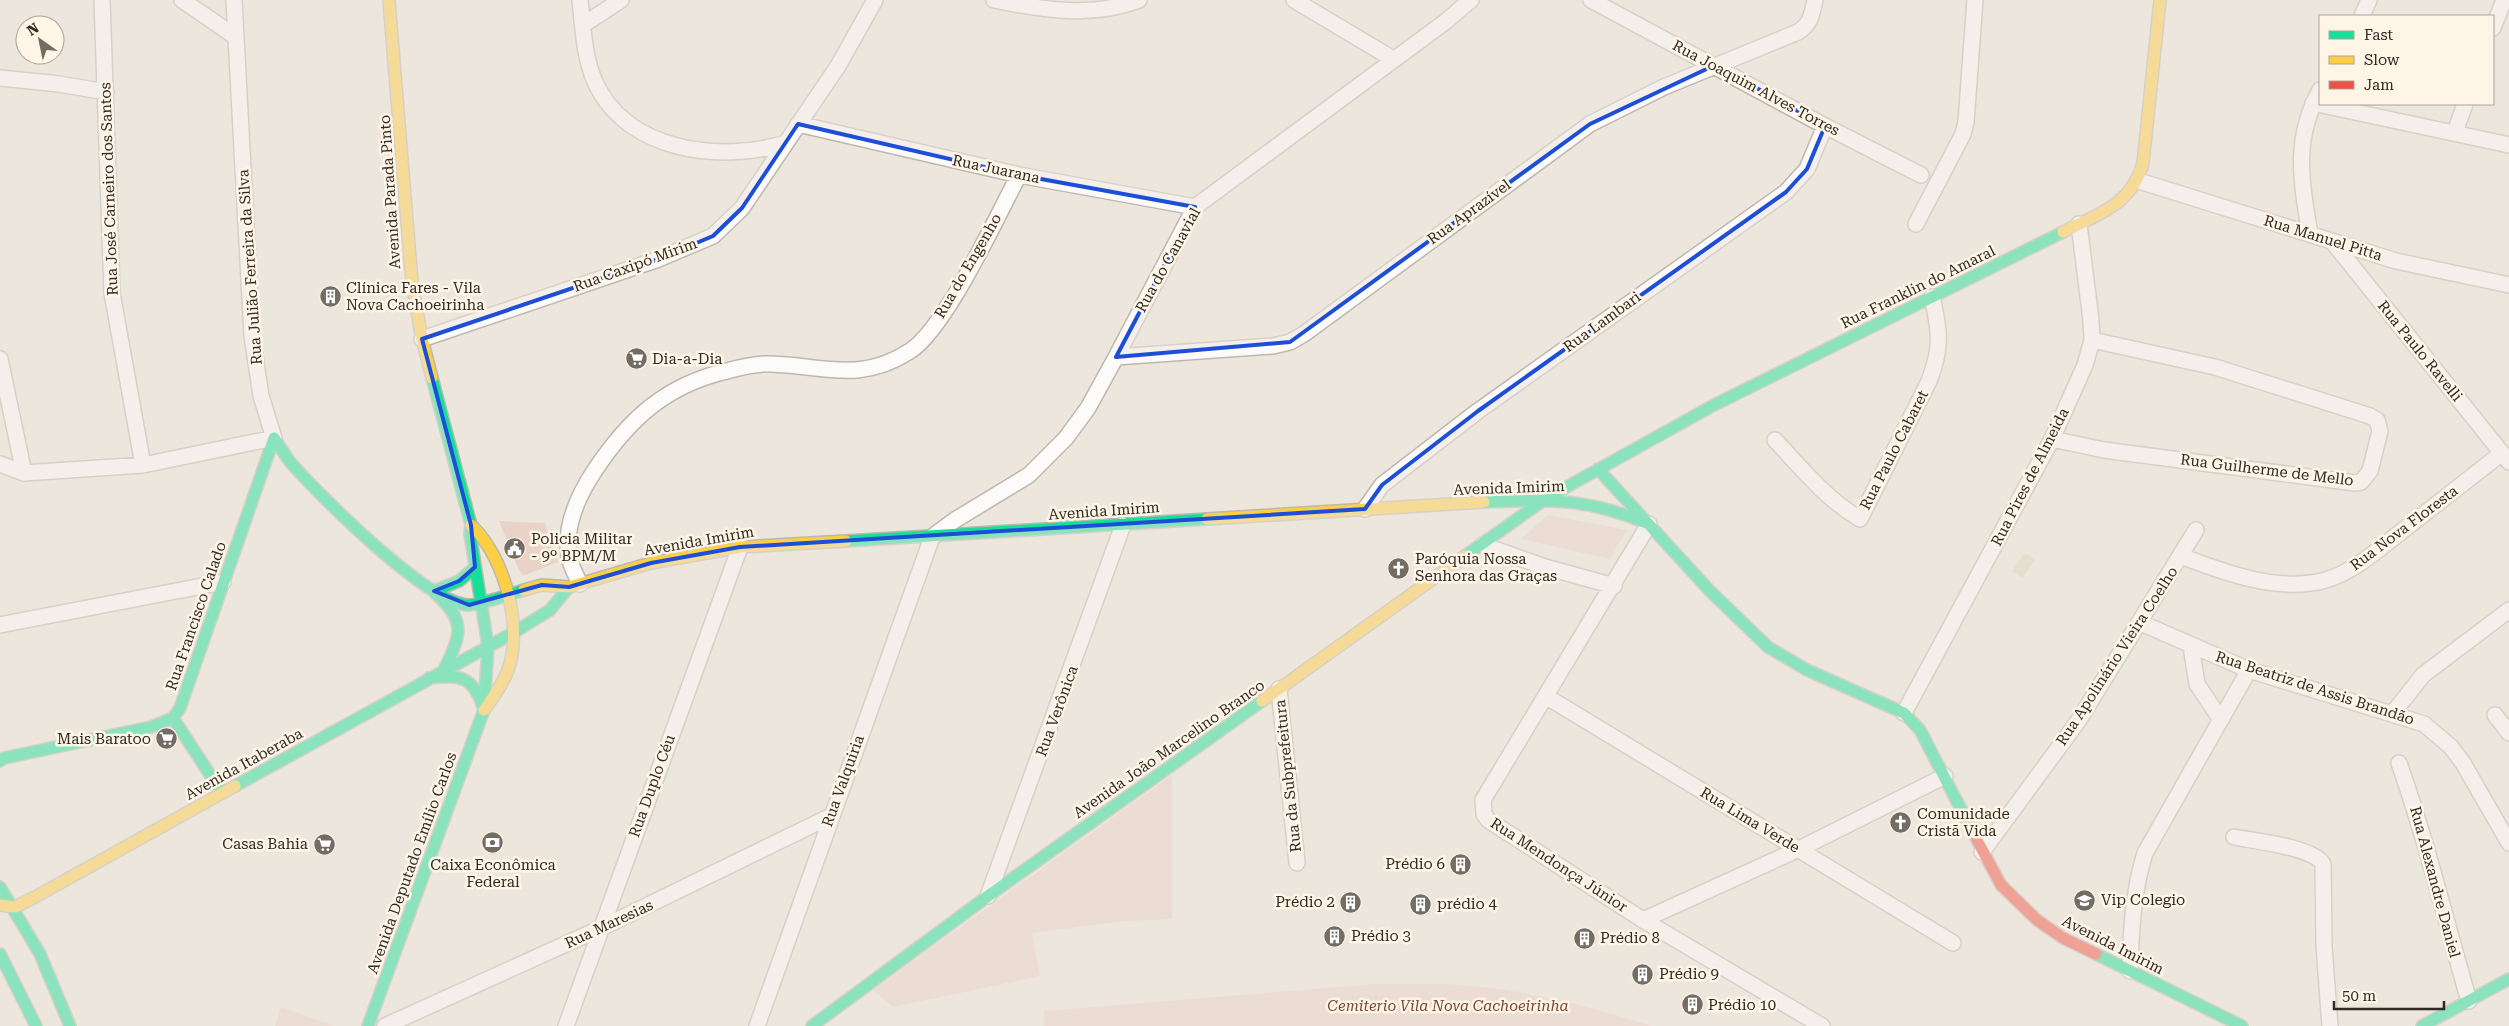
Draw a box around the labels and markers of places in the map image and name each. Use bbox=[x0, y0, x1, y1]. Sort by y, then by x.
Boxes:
place label: Clínica Fares - Vila Nova Cachoeirinha bbox=[346, 279, 484, 314]
building icon: Clínica Fares - Vila Nova Cachoeirinha bbox=[318, 285, 342, 309]
supermarket icon: Dia-a-Dia bbox=[624, 347, 648, 371]
place label: Dia-a-Dia bbox=[652, 350, 722, 368]
place label: Policia Militar - 9º BPM/M bbox=[531, 530, 632, 565]
public building icon: Policia Militar - 9º BPM/M bbox=[503, 536, 527, 560]
place label: Paróquia Nossa Senhora das Graças bbox=[1415, 550, 1557, 585]
church icon: Paróquia Nossa Senhora das Graças bbox=[1387, 556, 1411, 580]
supermarket icon: Mais Baratoo bbox=[155, 727, 179, 751]
place label: Mais Baratoo bbox=[57, 730, 151, 748]
place label: Comunidade Cristã Vida bbox=[1917, 805, 2010, 840]
church icon: Comunidade Cristã Vida bbox=[1889, 811, 1913, 835]
bank icon: Caixa Econômica Federal bbox=[481, 830, 505, 854]
supermarket icon: Casas Bahia bbox=[312, 832, 336, 856]
place label: Casas Bahia bbox=[222, 835, 308, 853]
building icon: Prédio 6 bbox=[1449, 852, 1473, 876]
place label: Prédio 6 bbox=[1385, 855, 1445, 873]
place label: Caixa Econômica Federal bbox=[430, 856, 556, 891]
school or university icon: Vip Colegio bbox=[2073, 888, 2097, 912]
building icon: Prédio 2 bbox=[1339, 890, 1363, 914]
place label: Vip Colegio bbox=[2101, 891, 2185, 909]
building icon: prédio 4 bbox=[1409, 892, 1433, 916]
place label: Prédio 2 bbox=[1275, 893, 1335, 911]
place label: prédio 4 bbox=[1437, 895, 1498, 913]
building icon: Prédio 3 bbox=[1323, 924, 1347, 948]
building icon: Prédio 8 bbox=[1572, 926, 1596, 950]
place label: Prédio 3 bbox=[1351, 927, 1411, 945]
place label: Prédio 8 bbox=[1600, 929, 1660, 947]
building icon: Prédio 9 bbox=[1631, 962, 1655, 986]
place label: Prédio 9 bbox=[1659, 965, 1719, 983]
building icon: Prédio 10 bbox=[1680, 993, 1704, 1017]
place label: Prédio 10 bbox=[1708, 996, 1776, 1014]

